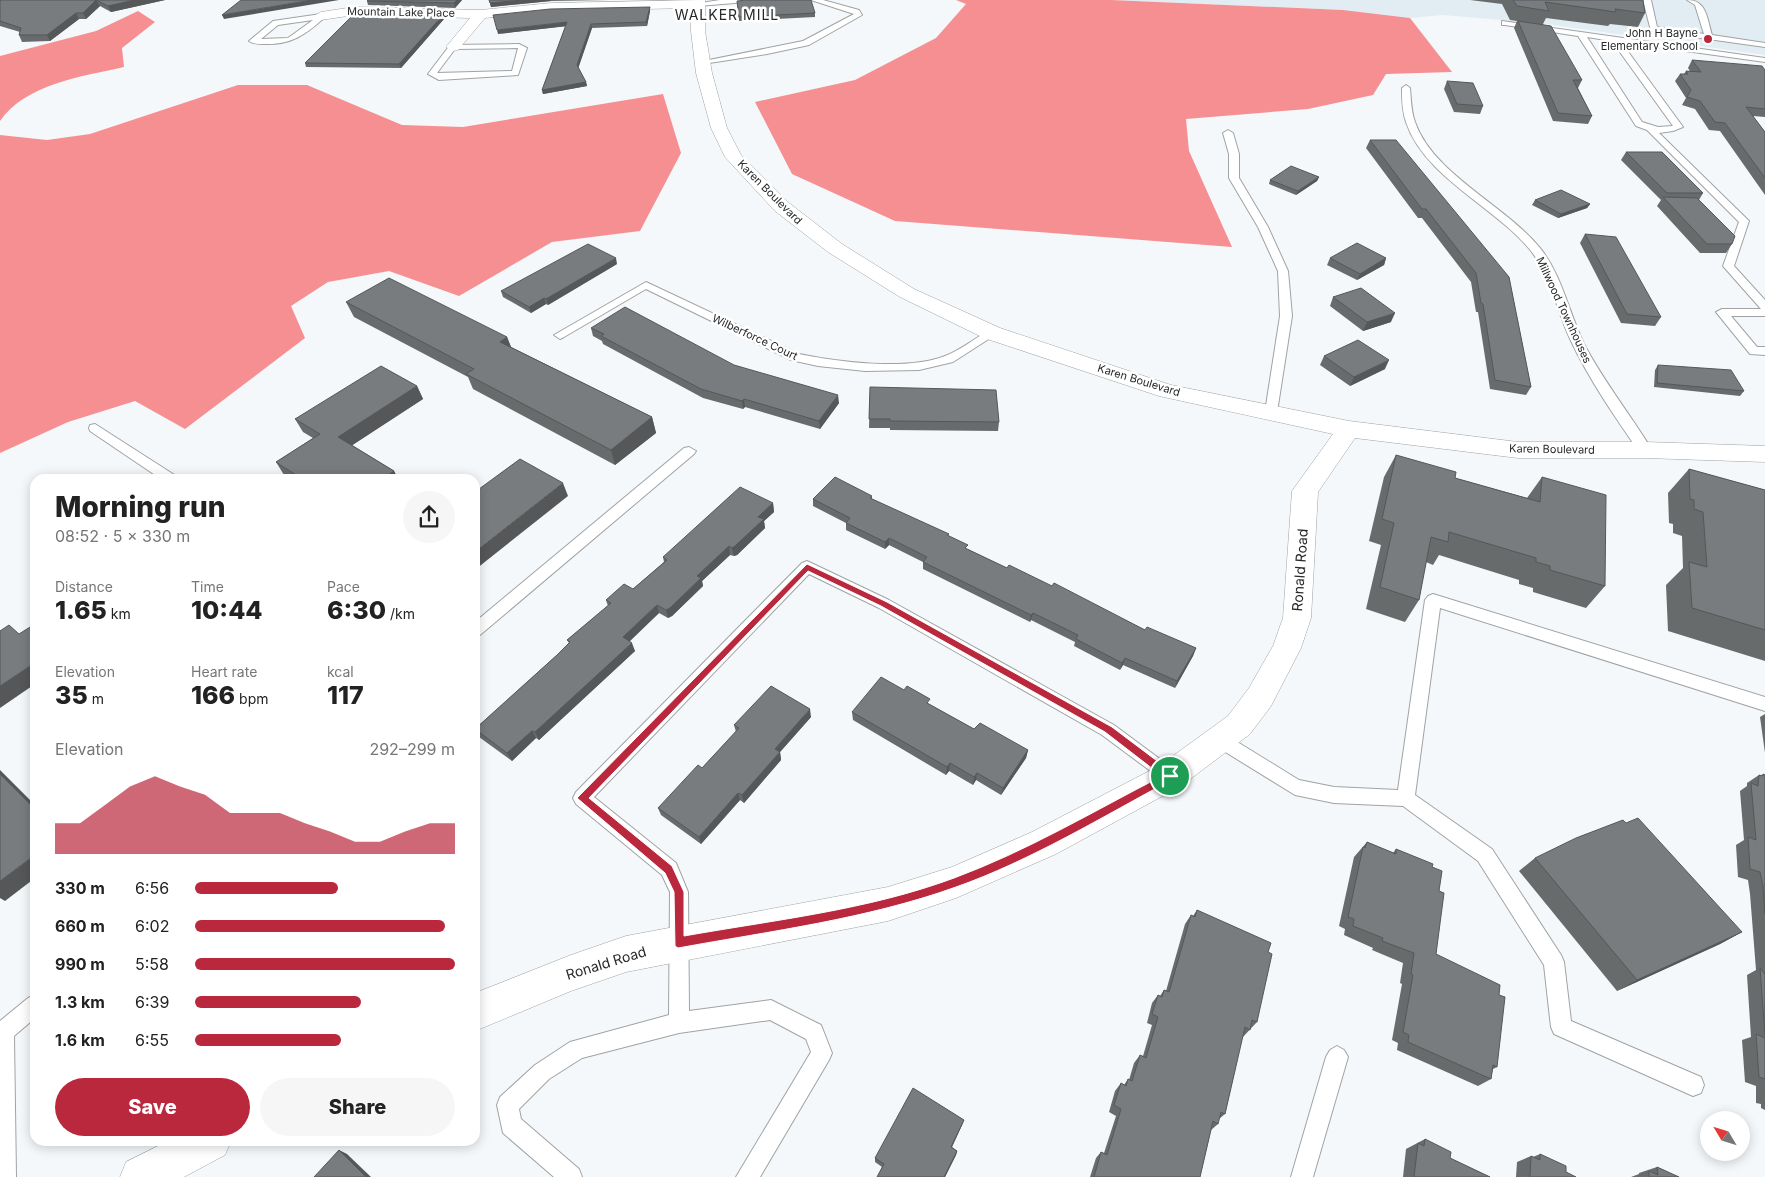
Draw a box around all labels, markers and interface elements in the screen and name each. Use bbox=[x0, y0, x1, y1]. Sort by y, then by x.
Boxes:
street label: Mountain Lake Place bbox=[347, 4, 455, 20]
district label: WALKER MILL bbox=[675, 6, 779, 23]
place label: John H Bayne Elementary School bbox=[1601, 26, 1698, 53]
marker: John H Bayne Elementary School bbox=[1702, 33, 1714, 45]
street label: Karen Boulevard bbox=[735, 157, 805, 227]
street label: Millwood Townhouses bbox=[1533, 255, 1595, 365]
street label: Wilberforce Court bbox=[710, 311, 800, 363]
street label: Karen Boulevard bbox=[1096, 361, 1182, 399]
street label: Karen Boulevard bbox=[1509, 441, 1595, 457]
text: Morning run bbox=[55, 490, 225, 524]
button: share bbox=[403, 491, 455, 543]
text: 08:52 · 5 × 330 m bbox=[55, 526, 190, 546]
street label: Ronald Road bbox=[1288, 528, 1311, 612]
text: Distance bbox=[55, 578, 113, 595]
text: Time bbox=[191, 578, 224, 595]
text: Pace bbox=[327, 578, 360, 595]
text: 1.65 bbox=[55, 595, 107, 625]
text: 10:44 bbox=[191, 595, 263, 625]
text: 6:30 bbox=[327, 595, 386, 625]
text: km bbox=[107, 605, 131, 622]
text: /km bbox=[386, 605, 415, 622]
text: Elevation bbox=[55, 663, 115, 680]
text: Heart rate bbox=[191, 663, 257, 680]
text: kcal bbox=[327, 663, 354, 680]
text: 35 bbox=[55, 680, 88, 710]
text: 166 bbox=[191, 680, 235, 710]
text: 117 bbox=[327, 680, 364, 710]
text: m bbox=[88, 690, 104, 707]
text: bpm bbox=[235, 690, 268, 707]
text: Elevation bbox=[55, 739, 124, 759]
text: 292–299 m bbox=[369, 739, 455, 759]
pin bbox=[1149, 755, 1191, 797]
icon: arrive bbox=[1156, 762, 1184, 790]
text: 330 m bbox=[55, 878, 105, 898]
text: 6:56 bbox=[135, 878, 169, 898]
text: 660 m bbox=[55, 916, 105, 936]
text: 6:02 bbox=[135, 916, 169, 936]
street label: Ronald Road bbox=[564, 942, 648, 983]
text: 990 m bbox=[55, 954, 105, 974]
text: 5:58 bbox=[135, 954, 169, 974]
text: 1.3 km bbox=[55, 992, 105, 1012]
text: 6:39 bbox=[135, 992, 169, 1012]
text: 1.6 km bbox=[55, 1030, 105, 1050]
text: 6:55 bbox=[135, 1030, 169, 1050]
button: Save bbox=[55, 1078, 250, 1136]
button: Share bbox=[260, 1078, 455, 1136]
north arrow bbox=[1700, 1111, 1750, 1161]
map controls bbox=[1700, 1111, 1750, 1161]

